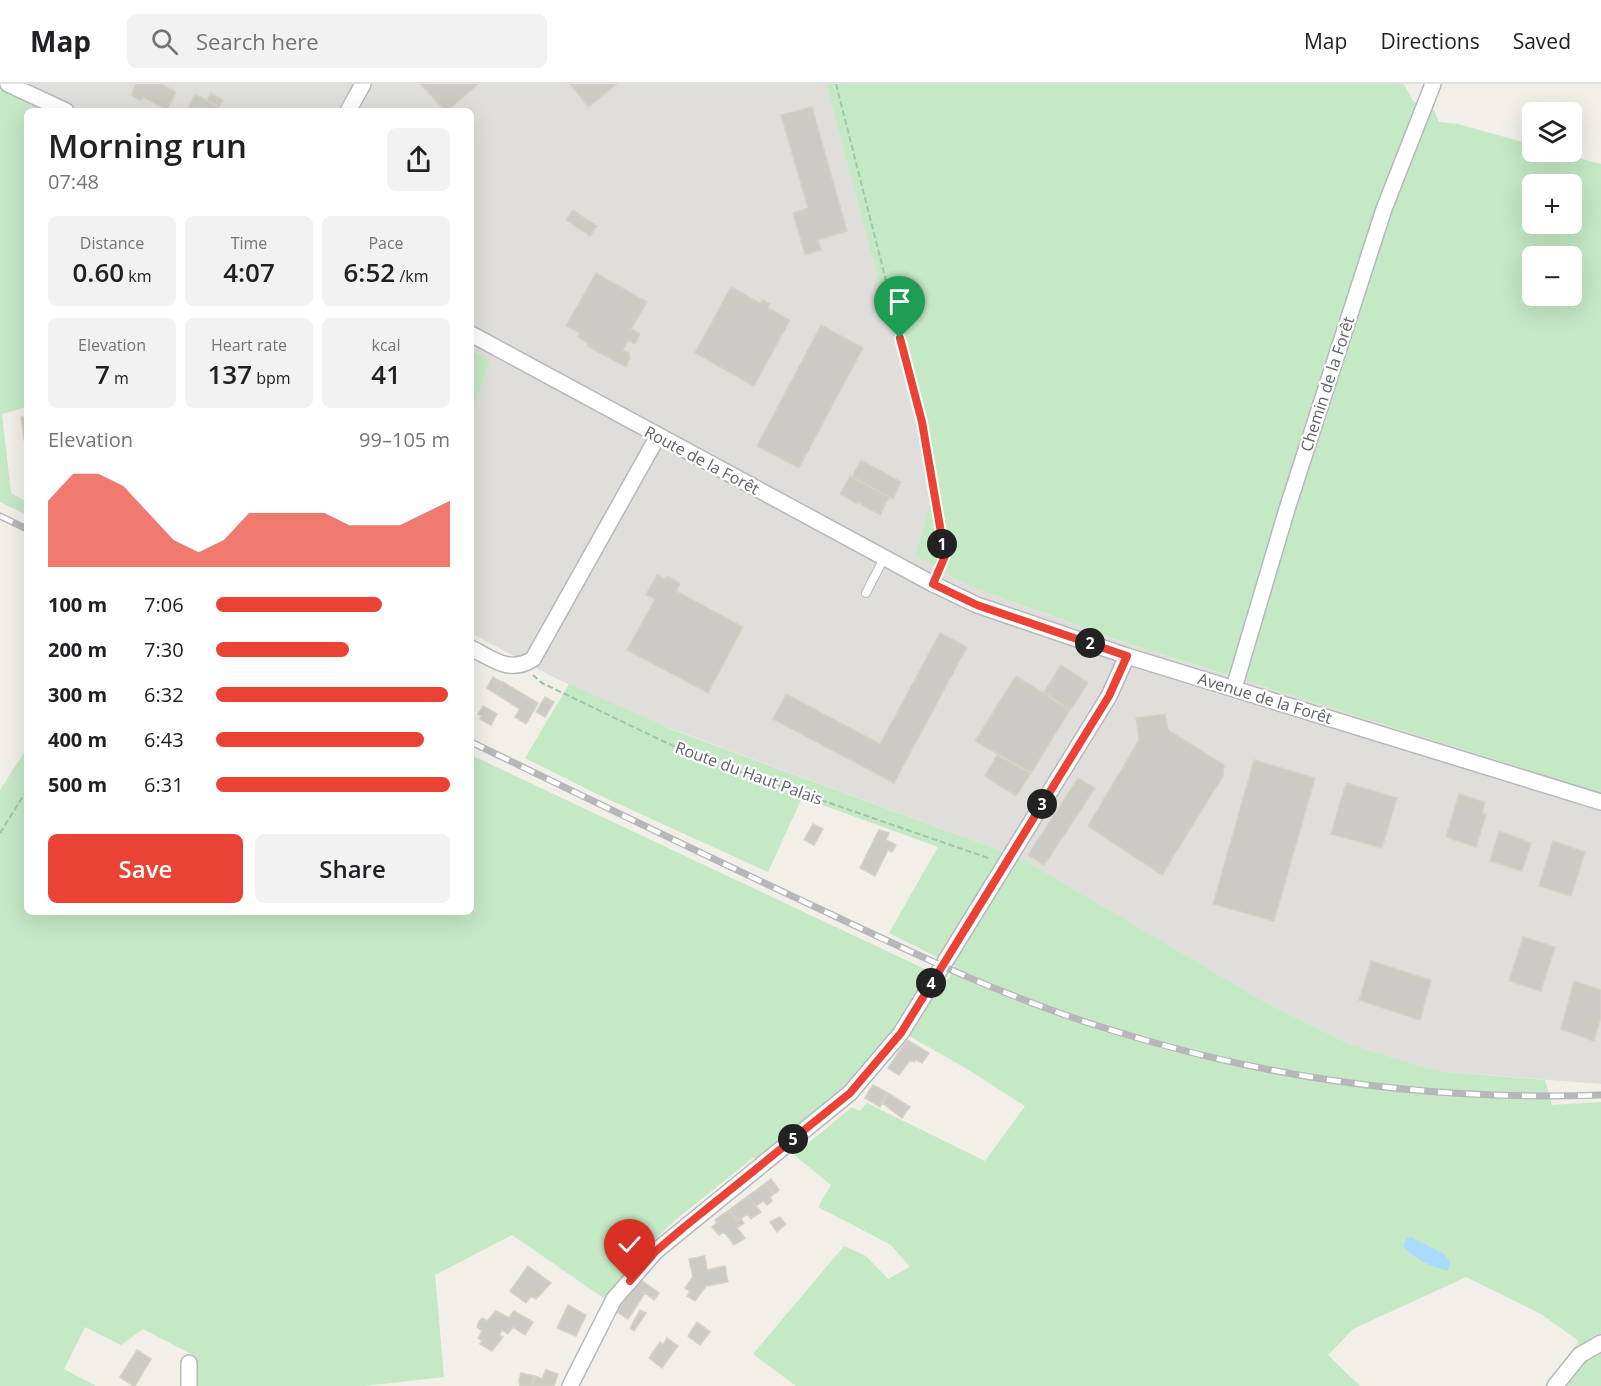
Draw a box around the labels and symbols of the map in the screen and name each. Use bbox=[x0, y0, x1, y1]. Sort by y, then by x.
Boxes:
pin bbox=[874, 276, 925, 338]
street label: Chemin de la Forêt bbox=[1295, 313, 1359, 454]
street label: Route de la Forêt bbox=[641, 420, 764, 500]
pin: 1 bbox=[927, 529, 957, 559]
pin: 2 bbox=[1075, 628, 1105, 658]
street label: Avenue de la Forêt bbox=[1195, 667, 1335, 729]
street label: Route du Haut Palais bbox=[672, 736, 826, 810]
pin: 3 bbox=[1027, 789, 1057, 819]
pin: 4 bbox=[916, 968, 946, 998]
pin: 5 bbox=[778, 1124, 808, 1154]
pin bbox=[604, 1219, 655, 1281]

